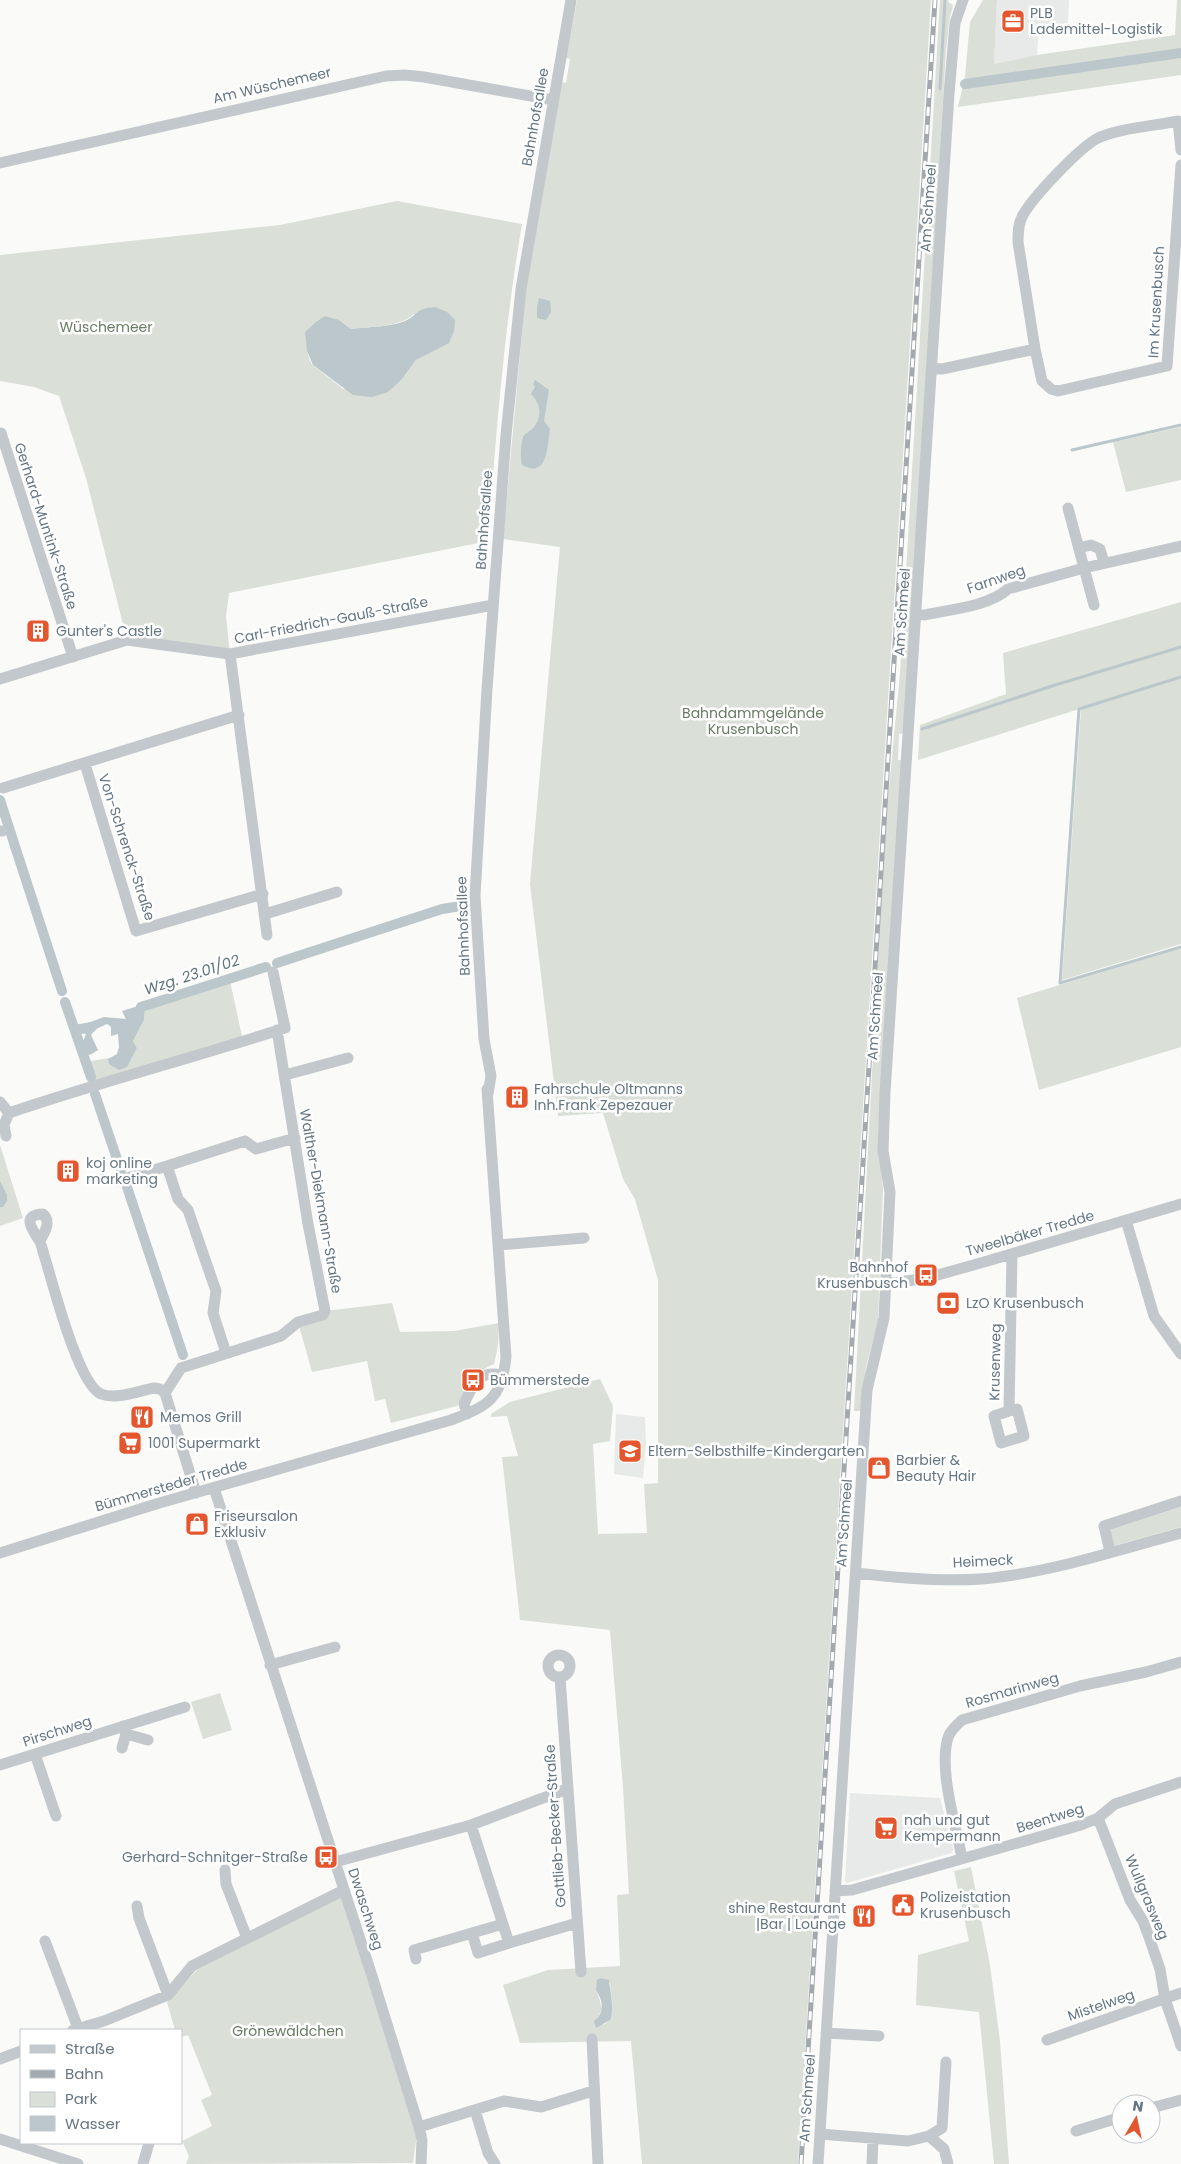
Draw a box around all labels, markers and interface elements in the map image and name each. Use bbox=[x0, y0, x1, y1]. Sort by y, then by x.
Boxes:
place label: PLB Lademittel-Logistik bbox=[1030, 3, 1163, 39]
office icon: PLB Lademittel-Logistik bbox=[1000, 8, 1026, 34]
street label: Am Wüschemeer bbox=[211, 62, 333, 108]
street label: Bahnhofsallee bbox=[517, 66, 554, 168]
street label: Am Schmeel bbox=[915, 163, 941, 253]
street label: Im Krusenbusch bbox=[1143, 245, 1169, 359]
park label: Wüschemeer bbox=[59, 317, 153, 337]
street label: Gerhard-Muntink-Straße bbox=[10, 440, 83, 612]
street label: Bahnhofsallee bbox=[471, 469, 497, 570]
street label: Farnweg bbox=[964, 560, 1028, 598]
street label: Am Schmeel bbox=[889, 567, 915, 657]
street label: Carl-Friedrich-Gauß-Straße bbox=[232, 591, 430, 649]
building icon: Gunter's Castle bbox=[25, 618, 51, 644]
place label: Gunter's Castle bbox=[56, 621, 162, 641]
park label: Bahndammgelände Krusenbusch bbox=[682, 703, 824, 739]
street label: Von-Schrenck-Straße bbox=[94, 771, 160, 923]
street label: Bahnhofsallee bbox=[451, 876, 475, 976]
water label: Wzg. 23.01/02 bbox=[141, 949, 243, 1000]
street label: Am Schmeel bbox=[862, 971, 888, 1061]
place label: Fahrschule Oltmanns Inh.Frank Zepezauer bbox=[534, 1079, 683, 1115]
building icon: Fahrschule Oltmanns Inh.Frank Zepezauer bbox=[504, 1084, 530, 1110]
street label: Walther-Diekmann-Straße bbox=[295, 1107, 347, 1295]
place label: koj online marketing bbox=[86, 1153, 158, 1189]
building icon: koj online marketing bbox=[55, 1158, 81, 1184]
street label: Tweelbäker Tredde bbox=[963, 1205, 1097, 1261]
place label: Bahnhof Krusenbusch bbox=[817, 1257, 908, 1293]
bus stop icon: Bahnhof Krusenbusch bbox=[913, 1262, 939, 1288]
bank icon: LzO Krusenbusch bbox=[935, 1290, 961, 1316]
place label: LzO Krusenbusch bbox=[966, 1293, 1084, 1313]
street label: Krusenweg bbox=[984, 1323, 1006, 1401]
bus stop icon: Bümmerstede bbox=[460, 1367, 486, 1393]
place label: Bümmerstede bbox=[490, 1370, 590, 1390]
restaurant icon: Memos Grill bbox=[129, 1404, 155, 1430]
place label: Memos Grill bbox=[160, 1407, 242, 1427]
supermarket icon: 1001 Supermarkt bbox=[117, 1430, 143, 1456]
place label: 1001 Supermarkt bbox=[148, 1433, 260, 1453]
school or university icon: Eltern-Selbsthilfe-Kindergarten bbox=[617, 1438, 643, 1464]
place label: Eltern-Selbsthilfe-Kindergarten bbox=[648, 1441, 864, 1461]
place label: Barbier & Beauty Hair bbox=[896, 1450, 976, 1486]
street label: Bümmersteder Tredde bbox=[93, 1454, 250, 1516]
shop icon: Barbier & Beauty Hair bbox=[866, 1455, 892, 1481]
street label: Am Schmeel bbox=[831, 1478, 857, 1568]
place label: Friseursalon Exklusiv bbox=[214, 1506, 298, 1542]
shop icon: Friseursalon Exklusiv bbox=[184, 1511, 210, 1537]
street label: Heimeck bbox=[952, 1549, 1015, 1573]
street label: Rosmarinweg bbox=[963, 1667, 1061, 1713]
street label: Pirschweg bbox=[20, 1710, 94, 1752]
street label: Gottlieb-Becker-Straße bbox=[539, 1743, 571, 1908]
street label: Beentweg bbox=[1014, 1798, 1086, 1838]
place label: nah und gut Kempermann bbox=[904, 1810, 1001, 1846]
supermarket icon: nah und gut Kempermann bbox=[873, 1815, 899, 1841]
bus stop icon: Gerhard-Schnitger-Straße bbox=[313, 1844, 339, 1870]
place label: Gerhard-Schnitger-Straße bbox=[122, 1847, 308, 1867]
street label: Wullgrasweg bbox=[1120, 1851, 1174, 1943]
street label: Dwaschweg bbox=[343, 1865, 389, 1953]
place label: Polizeistation Krusenbusch bbox=[920, 1887, 1011, 1923]
public building icon: Polizeistation Krusenbusch bbox=[890, 1892, 916, 1918]
place label: shine Restaurant |Bar | Lounge bbox=[728, 1898, 846, 1934]
restaurant icon: shine Restaurant |Bar | Lounge bbox=[851, 1903, 877, 1929]
street label: Mistelweg bbox=[1065, 1984, 1137, 2026]
park label: Grönewäldchen bbox=[232, 2021, 344, 2041]
legend bbox=[20, 2029, 182, 2144]
text: Straße bbox=[65, 2038, 115, 2059]
street label: Am Schmeel bbox=[794, 2053, 820, 2143]
text: Bahn bbox=[65, 2063, 104, 2084]
text: Park bbox=[65, 2088, 97, 2109]
north arrow bbox=[1111, 2094, 1161, 2144]
text: N bbox=[1131, 2095, 1145, 2117]
text: Wasser bbox=[65, 2113, 121, 2134]

